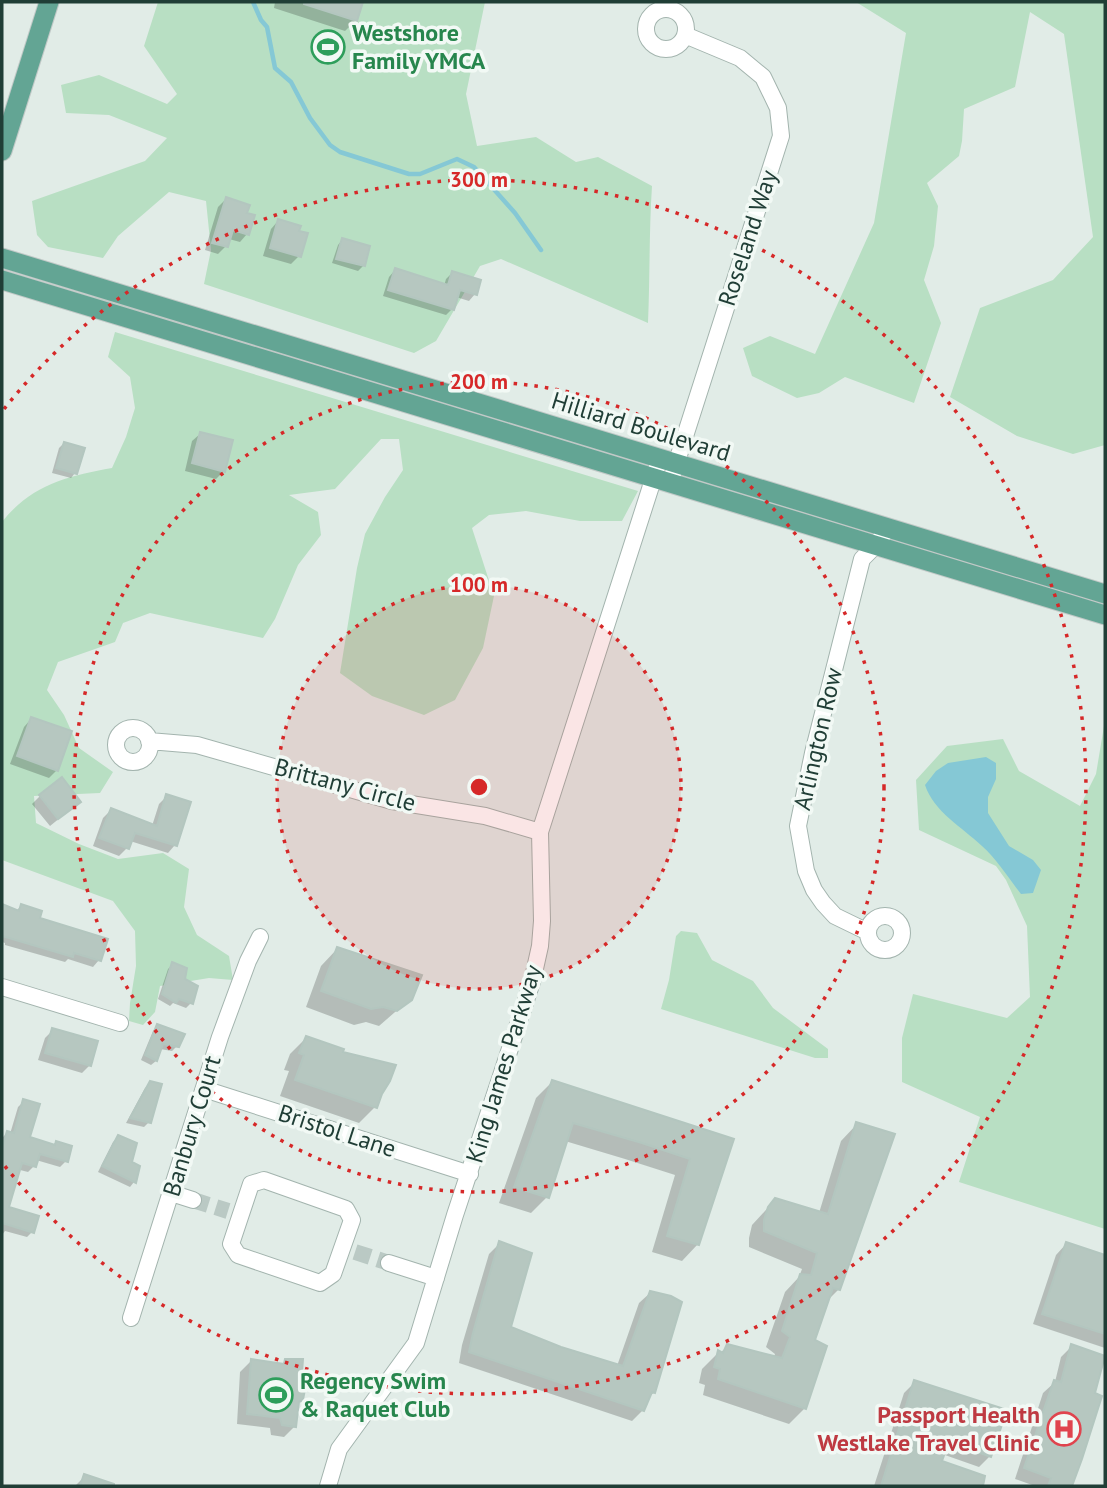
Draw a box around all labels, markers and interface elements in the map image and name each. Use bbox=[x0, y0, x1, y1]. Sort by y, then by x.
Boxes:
place label: Westshore Family YMCA bbox=[352, 17, 486, 76]
sports icon: Westshore Family YMCA bbox=[309, 28, 347, 66]
text: 300 m bbox=[450, 166, 508, 193]
street label: Roseland Way bbox=[711, 166, 784, 310]
text: 200 m bbox=[450, 368, 508, 395]
street label: Hilliard Boulevard bbox=[548, 385, 734, 468]
text: 100 m bbox=[450, 571, 508, 598]
street label: Arlington Row bbox=[786, 664, 849, 813]
street label: Brittany Circle bbox=[271, 751, 419, 818]
centre of rings bbox=[467, 775, 491, 799]
street label: King James Parkway bbox=[459, 961, 548, 1167]
street label: Banbury Court bbox=[155, 1052, 228, 1200]
street label: Bristol Lane bbox=[274, 1097, 400, 1164]
place label: Regency Swim & Raquet Club bbox=[300, 1365, 450, 1424]
sports icon: Regency Swim & Raquet Club bbox=[257, 1376, 295, 1414]
place label: Passport Health Westlake Travel Clinic bbox=[817, 1399, 1040, 1458]
hospital icon: Passport Health Westlake Travel Clinic bbox=[1045, 1410, 1083, 1448]

